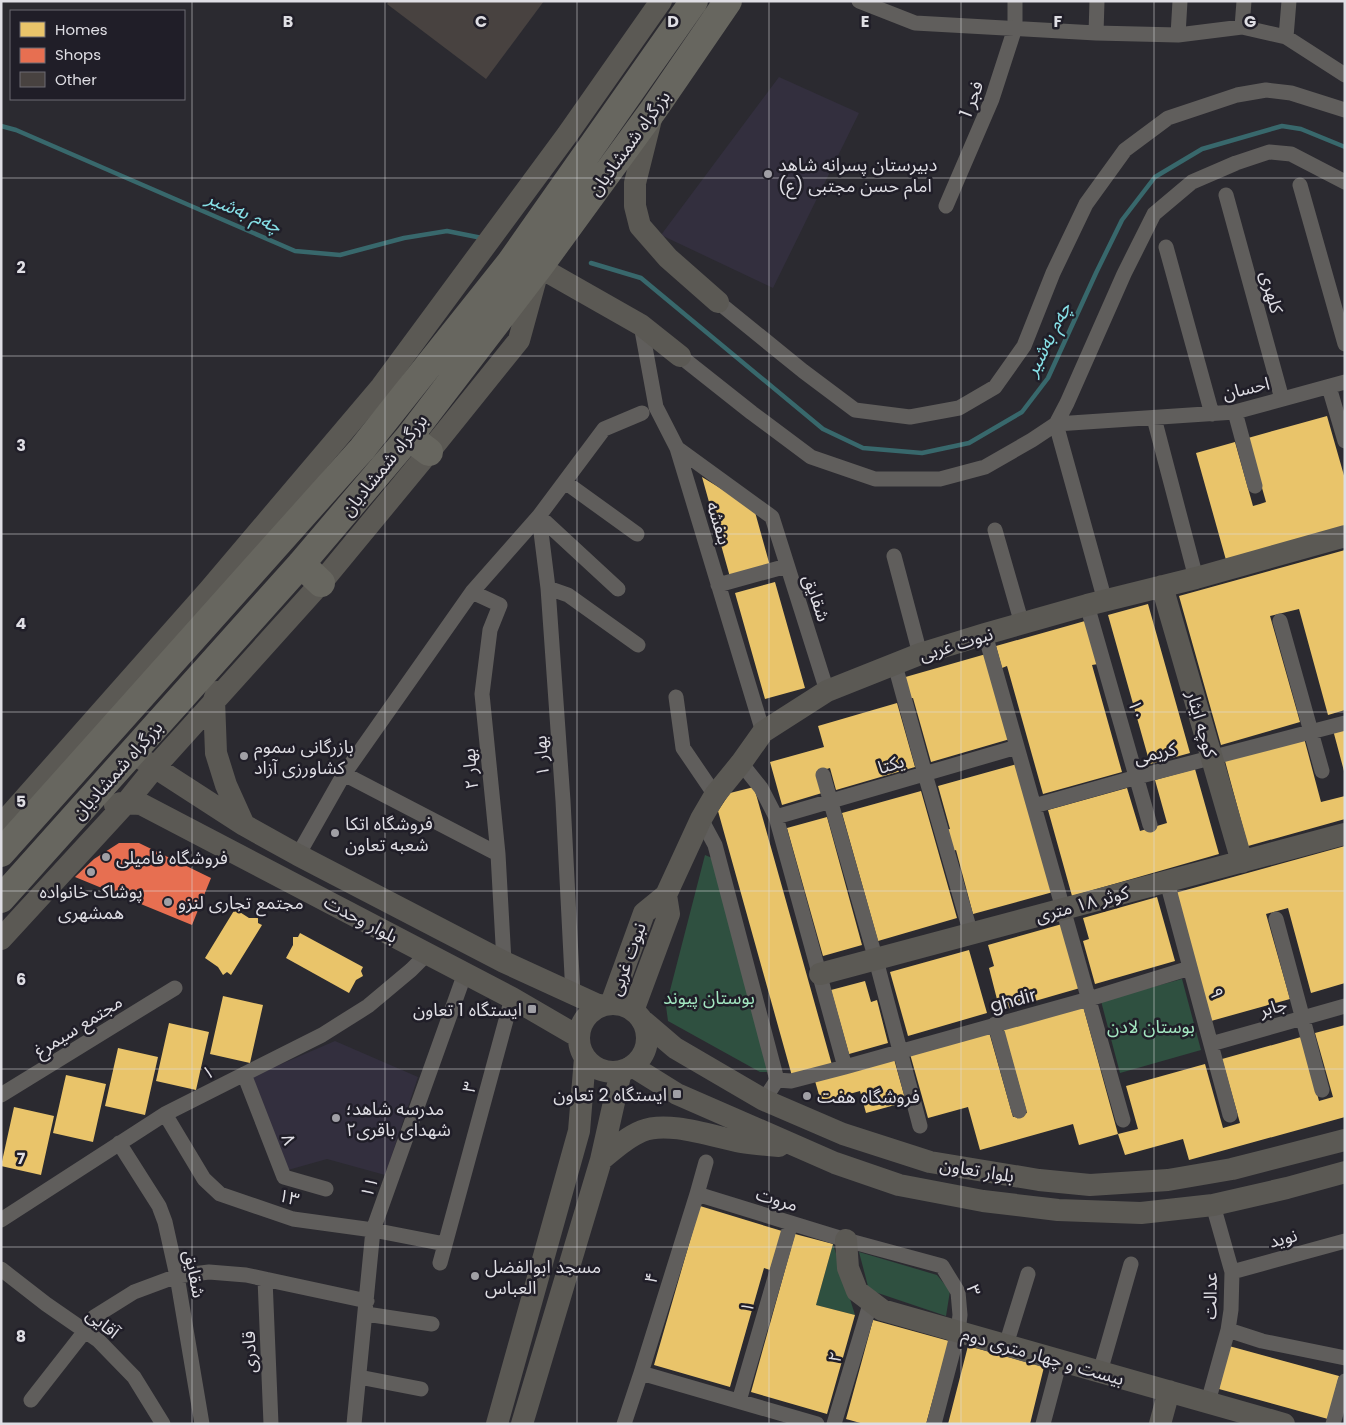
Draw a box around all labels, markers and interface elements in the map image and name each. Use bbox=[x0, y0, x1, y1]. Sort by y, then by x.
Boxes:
legend bbox=[10, 10, 185, 100]
text: B bbox=[283, 10, 293, 33]
text: C bbox=[475, 10, 487, 33]
text: D bbox=[667, 10, 679, 33]
text: E bbox=[861, 10, 869, 33]
text: F bbox=[1054, 10, 1063, 33]
text: G bbox=[1244, 10, 1256, 33]
text: Homes bbox=[55, 19, 108, 40]
text: Shops bbox=[55, 44, 101, 65]
text: Other bbox=[55, 69, 97, 90]
street label: فجر 1 bbox=[953, 77, 989, 121]
street label: بزرگراه شمشادیان bbox=[582, 85, 676, 201]
place label: دبیرستان پسرانه شاهد امام حسن مجتبی (ع) bbox=[778, 152, 937, 200]
marker: دبیرستان پسرانه شاهد امام حسن مجتبی (ع) bbox=[762, 168, 774, 180]
water label: چەم بەشیر bbox=[200, 183, 286, 241]
text: 2 bbox=[16, 256, 26, 279]
street label: کلهری bbox=[1254, 268, 1290, 316]
water label: چەم بەشیر bbox=[1017, 297, 1079, 383]
street label: احسان bbox=[1220, 370, 1272, 406]
street label: بزرگراه شمشادیان bbox=[335, 409, 433, 521]
text: 3 bbox=[16, 434, 26, 457]
street label: بنفشه bbox=[701, 498, 737, 548]
street label: شقایق bbox=[798, 571, 836, 625]
text: 4 bbox=[16, 612, 27, 635]
street label: نبوت غربی bbox=[916, 621, 996, 667]
street label: کوچه ایثار bbox=[1180, 687, 1224, 761]
street label: ۱۰ bbox=[1122, 697, 1152, 723]
street label: بزرگراه شمشادیان bbox=[66, 715, 168, 825]
place label: بازرگانی سموم کشاورزی آزاد bbox=[254, 734, 354, 780]
street label: بهار ۱ bbox=[527, 735, 555, 777]
street label: کریمی bbox=[1131, 736, 1179, 770]
street label: بهار ۲ bbox=[456, 748, 484, 790]
street label: یکتا bbox=[875, 748, 907, 780]
marker: بازرگانی سموم کشاورزی آزاد bbox=[238, 750, 250, 762]
text: 5 bbox=[16, 790, 26, 813]
place label: فروشگاه اتکا شعبه تعاون bbox=[345, 811, 433, 857]
marker: فروشگاه اتکا شعبه تعاون bbox=[329, 827, 341, 839]
place label: فروشگاه فامیلی bbox=[116, 845, 228, 870]
marker: فروشگاه فامیلی bbox=[100, 851, 112, 863]
marker: پوشاک خانواده همشهری bbox=[85, 866, 97, 878]
place label: پوشاک خانواده همشهری bbox=[39, 879, 143, 925]
street label: کوثر ۱۸ متری bbox=[1033, 879, 1132, 928]
street label: بلوار وحدت bbox=[320, 889, 402, 949]
place label: مجتمع تجاری لنزو bbox=[178, 890, 304, 917]
marker: مجتمع تجاری لنزو bbox=[162, 896, 174, 908]
street label: نبوت غربی bbox=[602, 919, 652, 999]
text: 6 bbox=[16, 968, 26, 991]
street label: ghdir bbox=[987, 982, 1039, 1018]
park label: بوستان پیوند bbox=[663, 985, 755, 1010]
street label: ۹ bbox=[1204, 985, 1230, 1001]
street label: مجتمع سیمرغ bbox=[29, 989, 128, 1065]
street label: جابر bbox=[1255, 991, 1290, 1023]
place label: ایستگاه 1 تعاون bbox=[413, 997, 522, 1022]
marker: ایستگاه 1 تعاون bbox=[526, 1003, 538, 1015]
park label: بوستان لادن bbox=[1107, 1014, 1195, 1039]
street label: ۱ bbox=[198, 1059, 218, 1085]
street label: ۳ bbox=[456, 1079, 482, 1095]
place label: ایستگاه 2 تعاون bbox=[553, 1082, 667, 1107]
place label: فروشگاه هفت bbox=[817, 1084, 920, 1109]
marker: ایستگاه 2 تعاون bbox=[671, 1088, 683, 1100]
marker: فروشگاه هفت bbox=[801, 1090, 813, 1102]
place label: مدرسه شاهد؛ شهدای باقری۲ bbox=[346, 1096, 451, 1142]
marker: مدرسه شاهد؛ شهدای باقری۲ bbox=[330, 1112, 342, 1124]
street label: ۸ bbox=[275, 1130, 303, 1148]
text: 7 bbox=[17, 1147, 26, 1170]
street label: بلوار تعاون bbox=[938, 1152, 1016, 1188]
street label: ۱۱ bbox=[354, 1173, 384, 1201]
street label: مروت bbox=[753, 1181, 801, 1217]
street label: ۱۳ bbox=[276, 1182, 302, 1212]
street label: نوید bbox=[1266, 1222, 1300, 1254]
street label: شقایق bbox=[178, 1248, 212, 1300]
place label: مسجد ابوالفضل العباس bbox=[485, 1254, 601, 1300]
street label: ۴ bbox=[638, 1269, 664, 1287]
marker: مسجد ابوالفضل العباس bbox=[469, 1270, 481, 1282]
street label: عدالت bbox=[1197, 1272, 1223, 1320]
street label: ۳ bbox=[961, 1282, 987, 1298]
street label: ۱ bbox=[734, 1299, 760, 1315]
street label: آقایی bbox=[81, 1302, 125, 1345]
street label: بیست و چهار متری دوم bbox=[958, 1321, 1127, 1393]
text: 8 bbox=[16, 1325, 26, 1348]
street label: قادری bbox=[236, 1330, 262, 1374]
street label: ۲ bbox=[822, 1349, 848, 1365]

